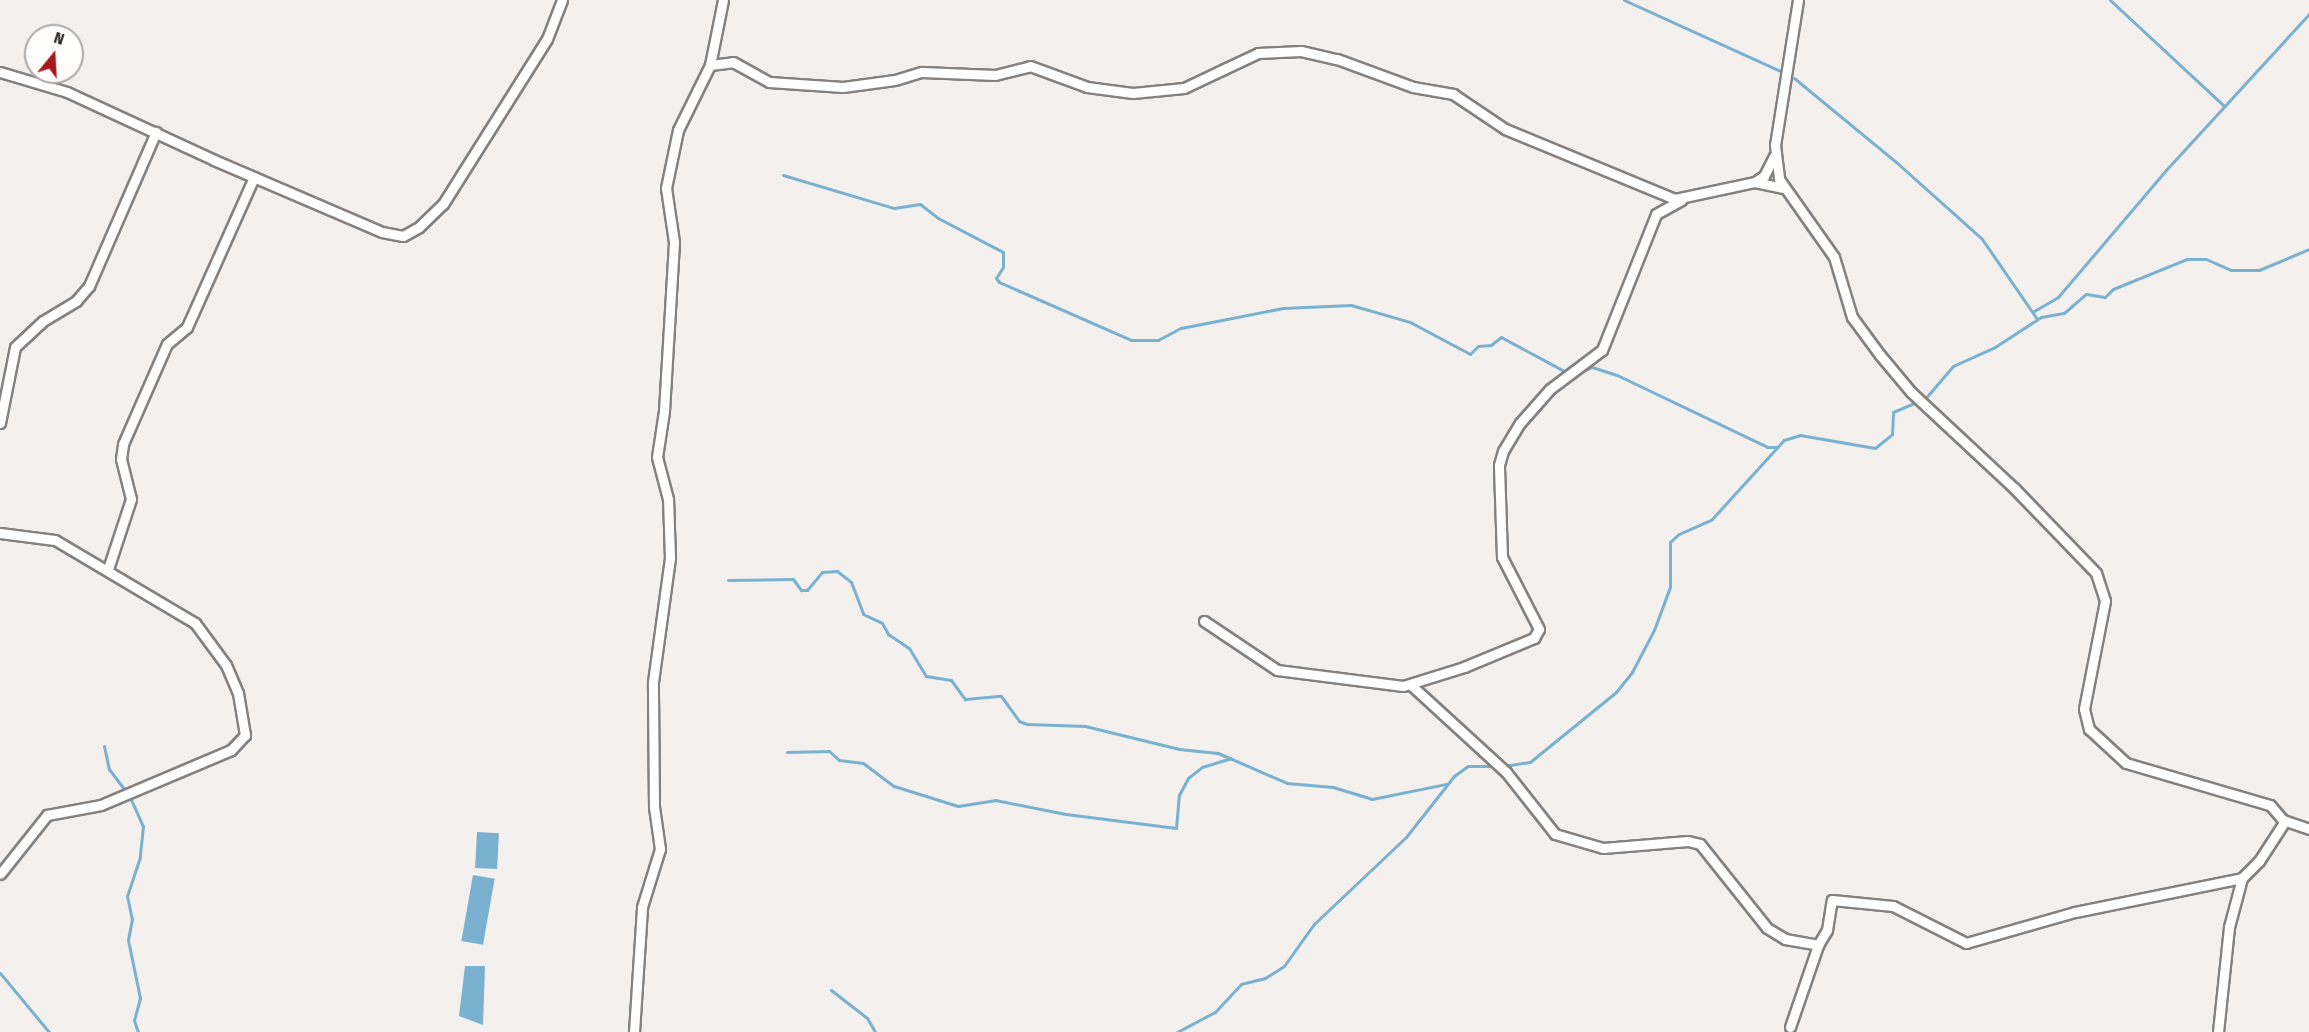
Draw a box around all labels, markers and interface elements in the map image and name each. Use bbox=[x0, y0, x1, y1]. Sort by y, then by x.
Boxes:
north arrow bbox=[24, 24, 84, 84]
text: N bbox=[52, 28, 67, 49]

